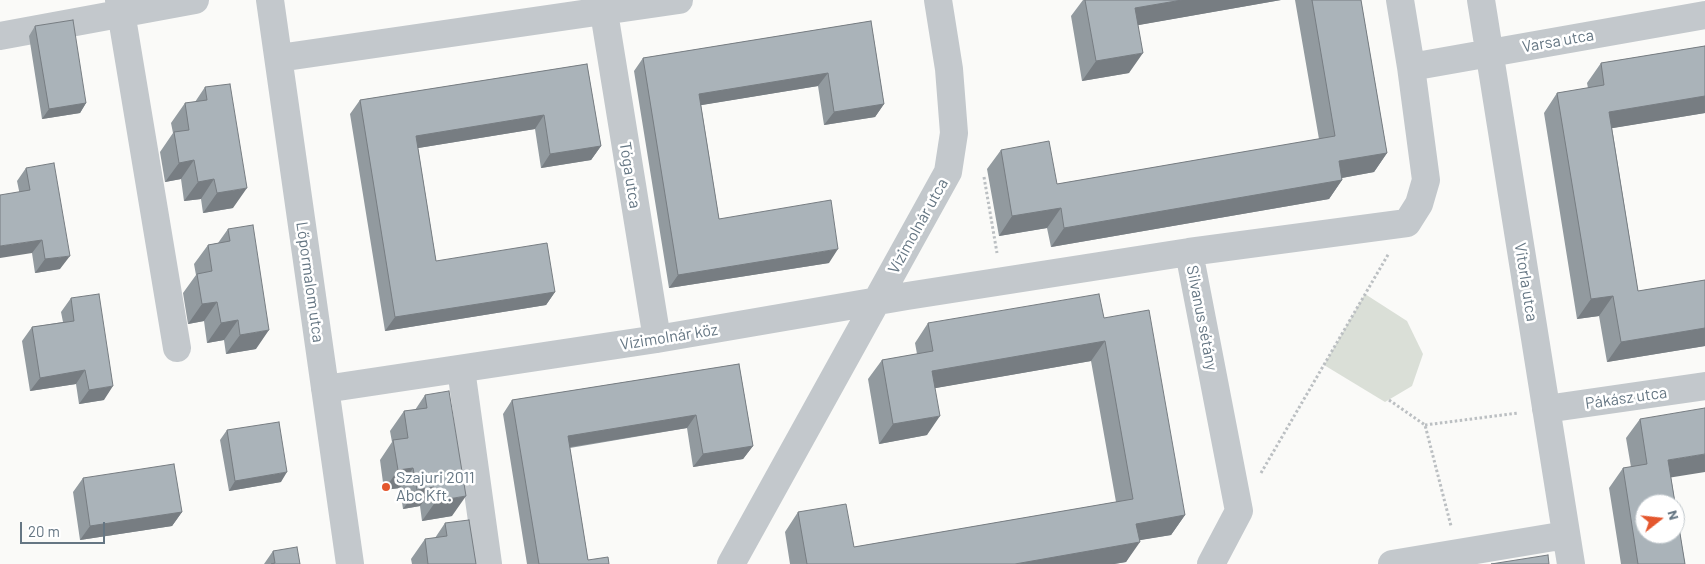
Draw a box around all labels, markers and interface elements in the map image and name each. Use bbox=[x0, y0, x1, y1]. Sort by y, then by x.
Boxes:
street label: Varsa utca bbox=[1521, 25, 1595, 57]
street label: Tóga utca bbox=[615, 140, 645, 210]
street label: Vízimolnár utca bbox=[884, 175, 952, 277]
street label: Lőpormalom utca bbox=[292, 220, 328, 344]
street label: Vitorla utca bbox=[1510, 241, 1542, 323]
street label: Silvanus sétány bbox=[1182, 264, 1222, 372]
street label: Vízimolnár köz bbox=[619, 320, 719, 354]
street label: Pákász utca bbox=[1584, 383, 1668, 413]
place label: Szajuri 2011 Abc Kft. bbox=[396, 468, 475, 506]
marker: Szajuri 2011 Abc Kft. bbox=[380, 481, 392, 493]
north arrow bbox=[1635, 494, 1685, 544]
text: N bbox=[1664, 508, 1683, 522]
scale bar bbox=[22, 512, 108, 544]
text: 20 m bbox=[28, 522, 60, 540]

